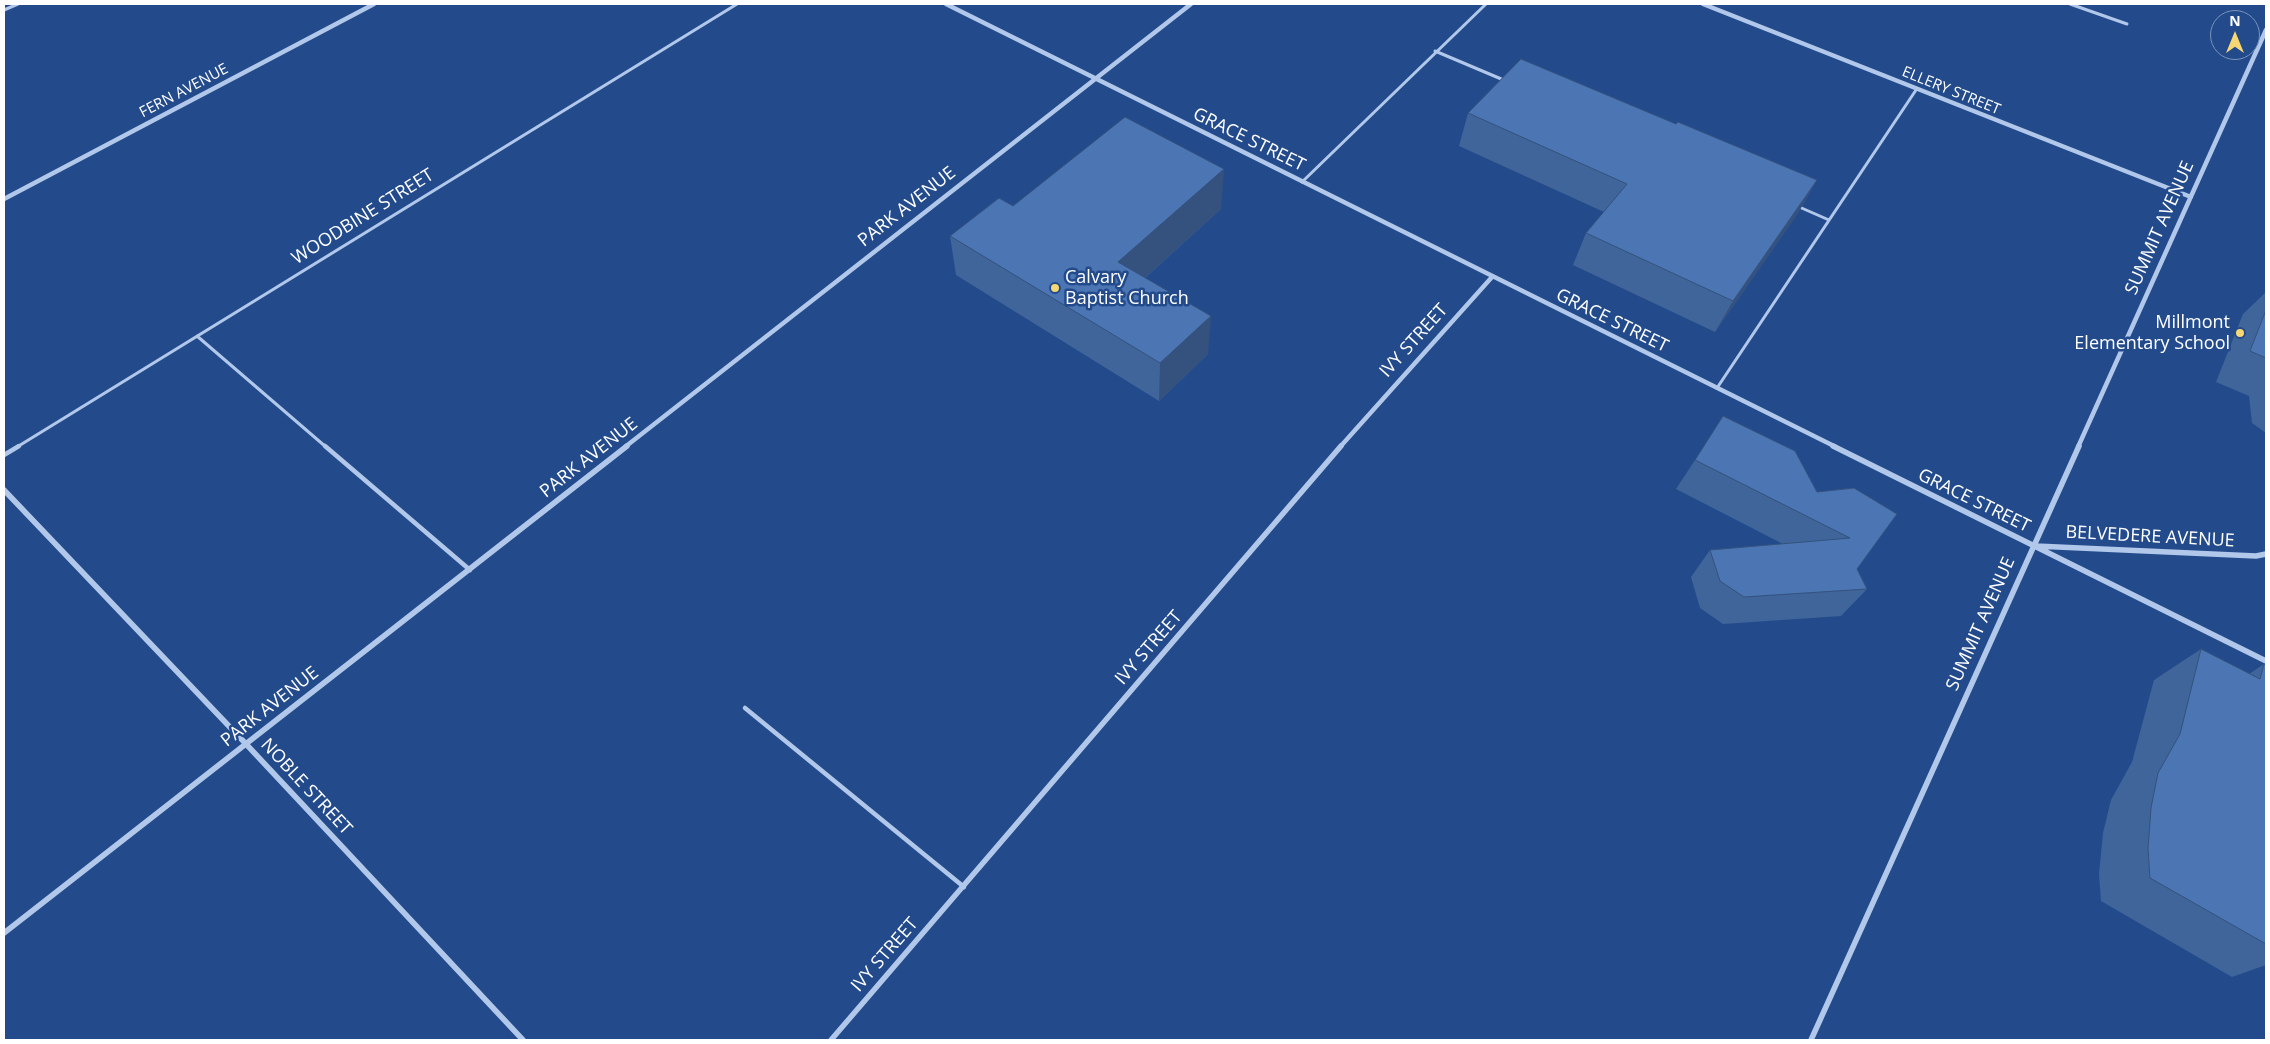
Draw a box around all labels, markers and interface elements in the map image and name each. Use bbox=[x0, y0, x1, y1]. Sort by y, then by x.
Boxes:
north arrow bbox=[2210, 10, 2260, 60]
text: N bbox=[2229, 11, 2241, 30]
street label: FERN AVENUE bbox=[137, 60, 231, 122]
street label: ELLERY STREET bbox=[1899, 63, 2003, 119]
street label: GRACE STREET bbox=[1189, 103, 1309, 177]
street label: SUMMIT AVENUE bbox=[2121, 158, 2199, 298]
street label: PARK AVENUE bbox=[854, 162, 960, 252]
street label: WOODBINE STREET bbox=[288, 165, 438, 269]
place label: Calvary Baptist Church bbox=[1065, 267, 1189, 310]
marker: Calvary Baptist Church bbox=[1049, 282, 1061, 294]
street label: GRACE STREET bbox=[1552, 284, 1672, 358]
street label: IVY STREET bbox=[1375, 300, 1453, 382]
place label: Millmont Elementary School bbox=[2074, 312, 2230, 354]
marker: Millmont Elementary School bbox=[2234, 327, 2246, 339]
street label: PARK AVENUE bbox=[536, 413, 642, 503]
street label: GRACE STREET bbox=[1914, 464, 2034, 538]
street label: BELVEDERE AVENUE bbox=[2065, 522, 2235, 552]
street label: SUMMIT AVENUE bbox=[1942, 554, 2020, 694]
street label: IVY STREET bbox=[1111, 606, 1187, 690]
street label: PARK AVENUE bbox=[217, 662, 323, 752]
street label: NOBLE STREET bbox=[256, 734, 356, 840]
street label: IVY STREET bbox=[847, 913, 923, 997]

